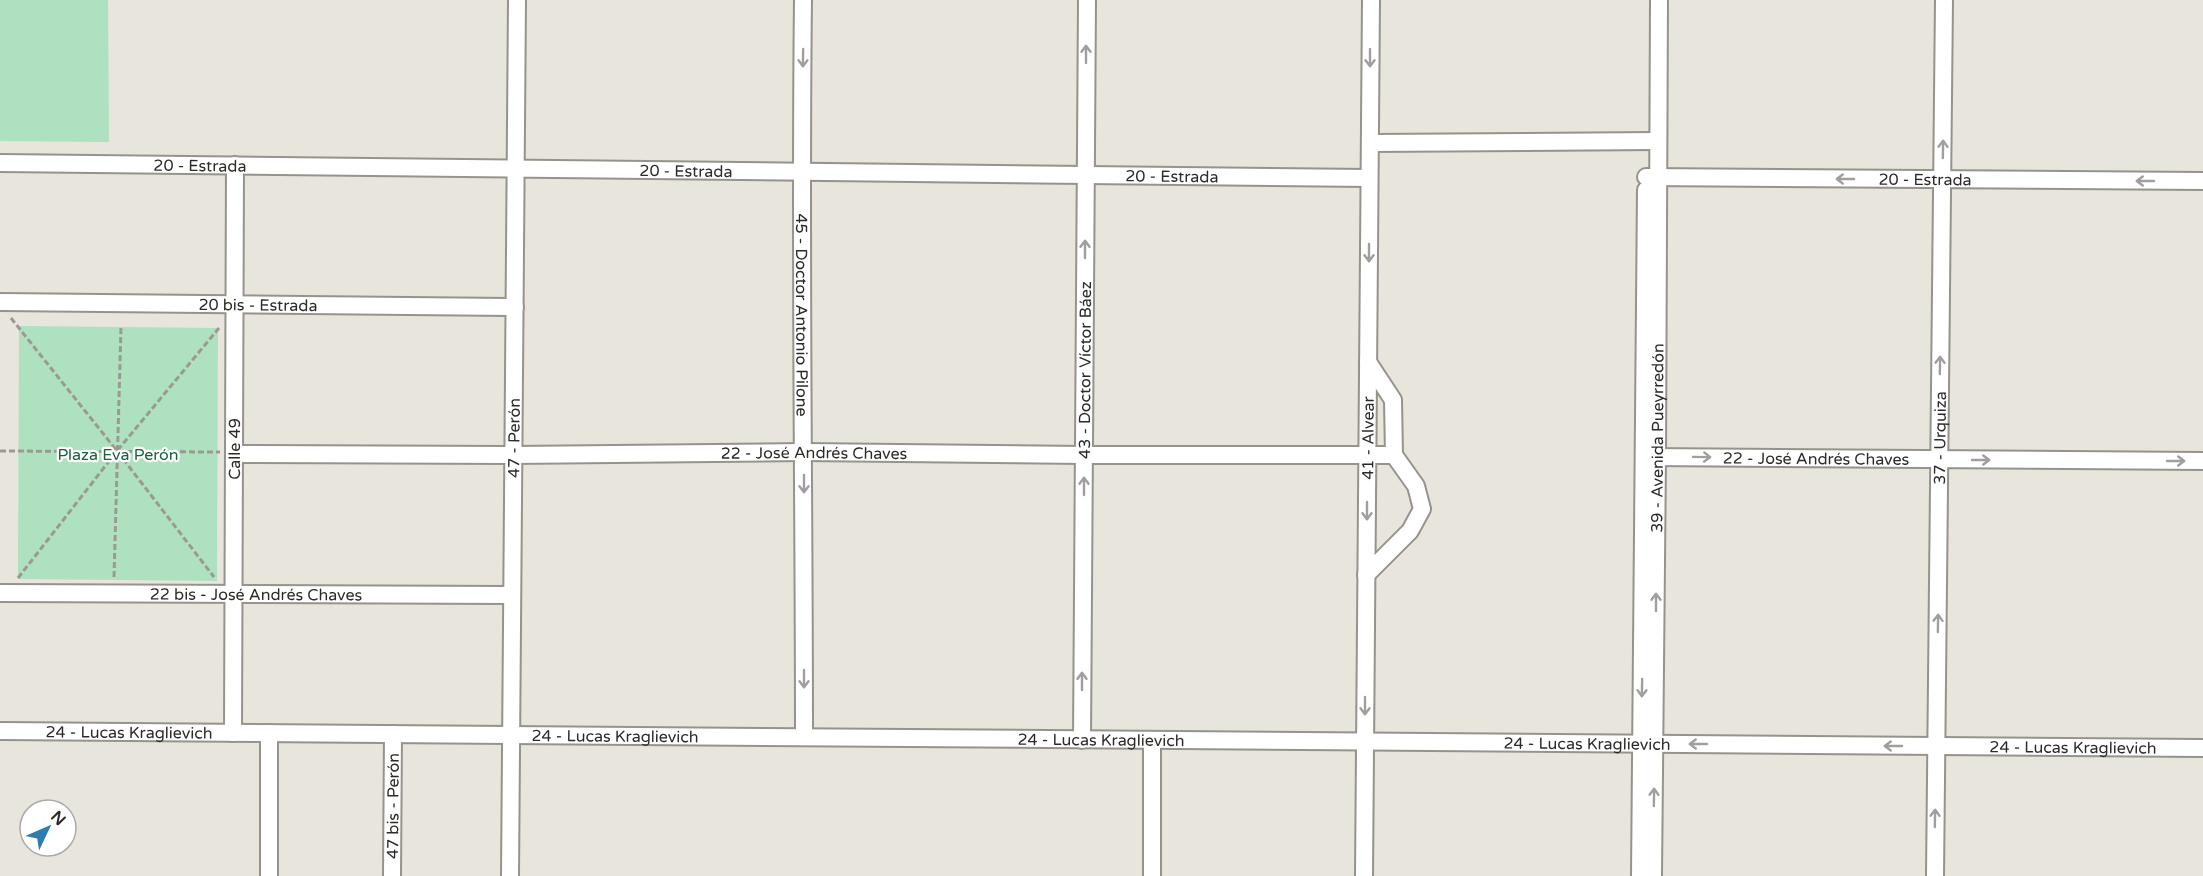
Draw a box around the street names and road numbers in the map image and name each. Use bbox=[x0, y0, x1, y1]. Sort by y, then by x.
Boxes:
street label: 20 - Estrada bbox=[153, 156, 247, 177]
street label: 20 - Estrada bbox=[639, 161, 733, 182]
street label: 20 - Estrada bbox=[1125, 166, 1219, 187]
street label: 20 - Estrada bbox=[1878, 170, 1972, 190]
street label: 45 - Doctor Antonio Pilone bbox=[791, 214, 812, 417]
street label: 43 - Doctor Víctor Báez bbox=[1075, 281, 1096, 459]
street label: 20 bis - Estrada bbox=[198, 295, 318, 316]
street label: 39 - Avenida Pueyrredón bbox=[1647, 343, 1668, 533]
street label: 37 - Urquiza bbox=[1930, 391, 1951, 485]
street label: 41 - Alvear bbox=[1358, 395, 1379, 480]
street label: 47 - Perón bbox=[504, 398, 525, 478]
street label: Calle 49 bbox=[225, 418, 245, 480]
street label: 22 - José Andrés Chaves bbox=[721, 443, 907, 464]
street label: 22 - José Andrés Chaves bbox=[1723, 449, 1909, 470]
street label: 22 bis - José Andrés Chaves bbox=[150, 585, 362, 605]
street label: 24 - Lucas Kraglievich bbox=[45, 722, 213, 744]
street label: 24 - Lucas Kraglievich bbox=[531, 726, 699, 747]
street label: 24 - Lucas Kraglievich bbox=[1017, 730, 1185, 751]
street label: 24 - Lucas Kraglievich bbox=[1503, 734, 1671, 755]
street label: 24 - Lucas Kraglievich bbox=[1989, 737, 2157, 759]
street label: 47 bis - Perón bbox=[383, 753, 404, 859]

